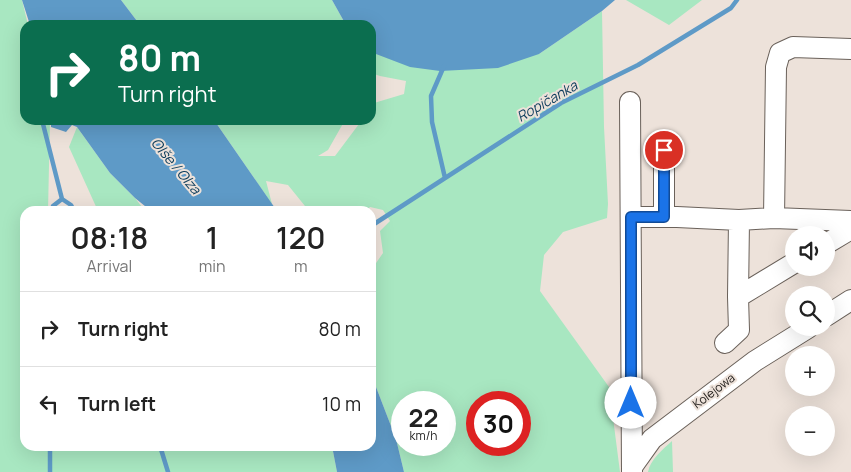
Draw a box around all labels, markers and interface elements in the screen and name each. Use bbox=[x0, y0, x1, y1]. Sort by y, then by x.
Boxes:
text: 80 m bbox=[118, 34, 201, 82]
icon: right bbox=[35, 40, 100, 105]
water label: Ropičanka bbox=[513, 75, 582, 126]
text: Turn right bbox=[118, 79, 216, 109]
pin bbox=[643, 129, 685, 171]
water label: Olše / Olza bbox=[147, 133, 206, 199]
icon: arrive bbox=[650, 136, 678, 164]
text: 08:18 bbox=[70, 217, 148, 258]
text: 1 bbox=[206, 217, 218, 258]
text: 120 bbox=[276, 217, 326, 258]
map controls bbox=[785, 226, 835, 456]
button: sound bbox=[785, 226, 835, 276]
text: Arrival bbox=[87, 255, 132, 277]
text: min bbox=[199, 255, 226, 277]
text: m bbox=[294, 255, 308, 277]
button: search bbox=[785, 286, 835, 336]
icon: right bbox=[35, 315, 63, 343]
text: Turn right bbox=[78, 316, 168, 342]
text: 80 m bbox=[318, 316, 361, 342]
button: + bbox=[785, 346, 835, 396]
street label: Kolejowa bbox=[689, 369, 738, 412]
position arrow bbox=[604, 376, 656, 428]
icon: left bbox=[35, 390, 63, 418]
text: Turn left bbox=[78, 391, 156, 417]
text: 10 m bbox=[322, 391, 361, 417]
speed limit sign: 30 bbox=[466, 391, 531, 456]
text: 22 bbox=[409, 400, 438, 435]
button: − bbox=[785, 406, 835, 456]
text: km/h bbox=[410, 427, 437, 444]

